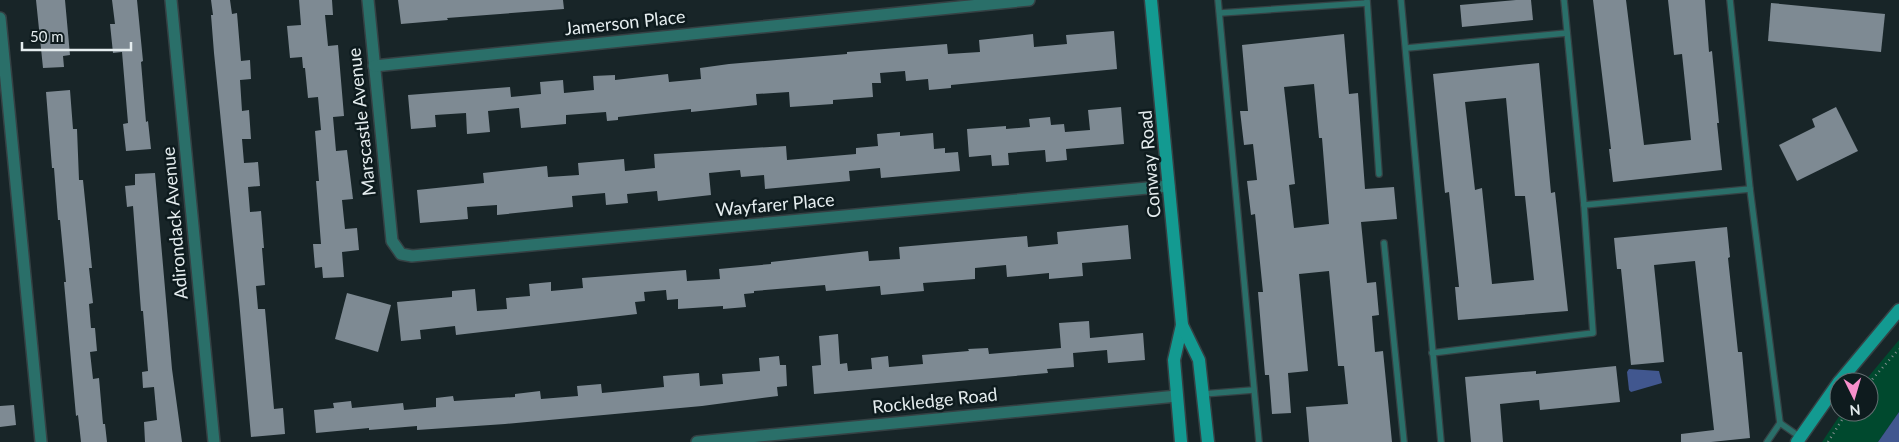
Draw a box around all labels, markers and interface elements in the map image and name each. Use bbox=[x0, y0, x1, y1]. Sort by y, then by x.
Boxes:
street label: Jamerson Place bbox=[563, 5, 686, 39]
scale bar bbox=[22, 20, 131, 52]
text: 50 m bbox=[30, 27, 64, 45]
street label: Marscastle Avenue bbox=[342, 47, 380, 197]
street label: Conway Road bbox=[1133, 109, 1165, 219]
street label: Adirondack Avenue bbox=[156, 146, 192, 300]
street label: Wayfarer Place bbox=[715, 188, 835, 220]
north arrow bbox=[1829, 372, 1879, 422]
street label: Rockledge Road bbox=[871, 382, 999, 418]
text: N bbox=[1849, 402, 1861, 419]

